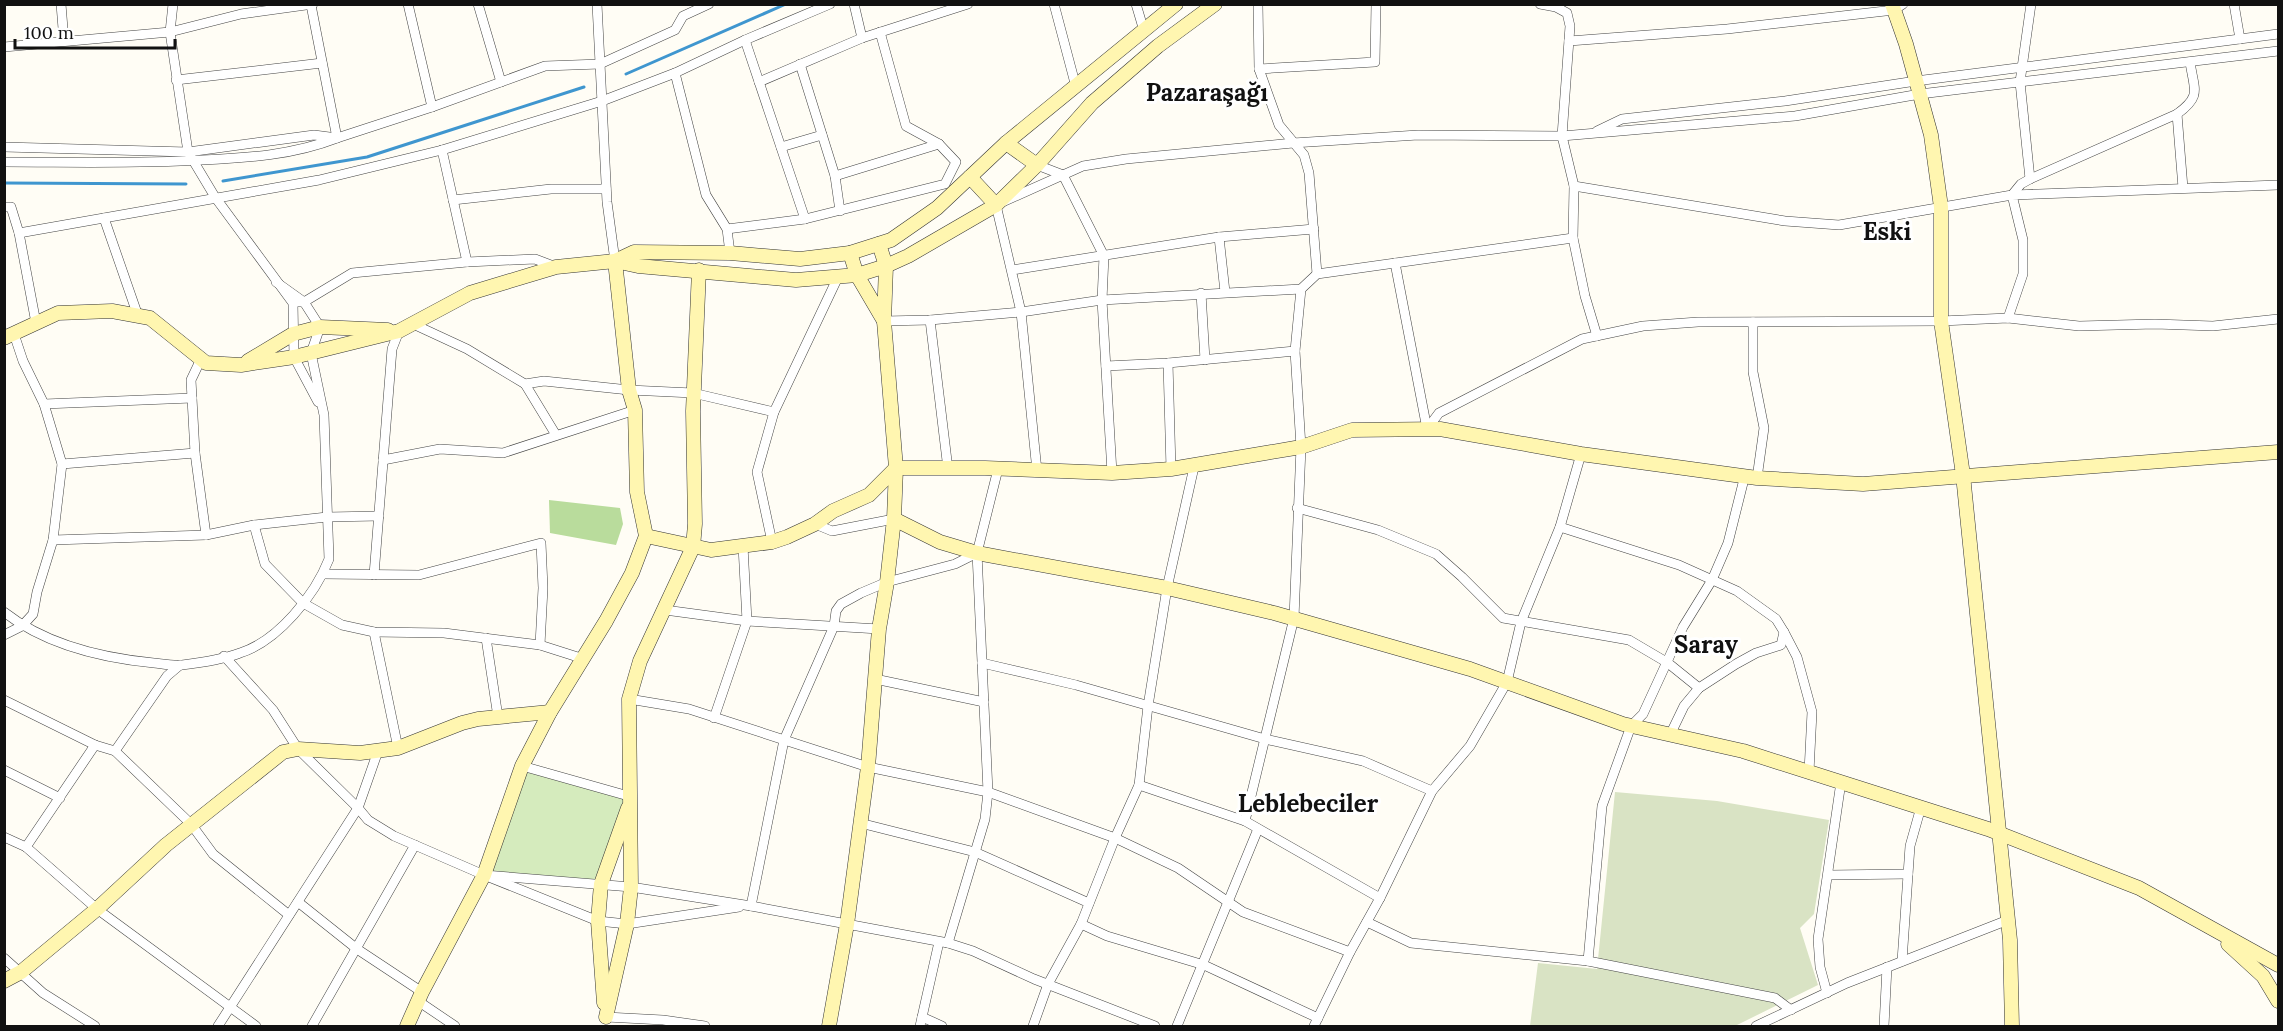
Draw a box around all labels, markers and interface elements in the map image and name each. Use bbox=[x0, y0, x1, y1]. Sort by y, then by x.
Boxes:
scale bar bbox=[15, 12, 176, 50]
text: 100 m bbox=[24, 21, 74, 44]
district label: Pazaraşağı bbox=[1146, 77, 1268, 108]
district label: Eski bbox=[1863, 216, 1911, 247]
district label: Saray bbox=[1674, 629, 1739, 660]
district label: Leblebeciler bbox=[1238, 788, 1379, 819]

